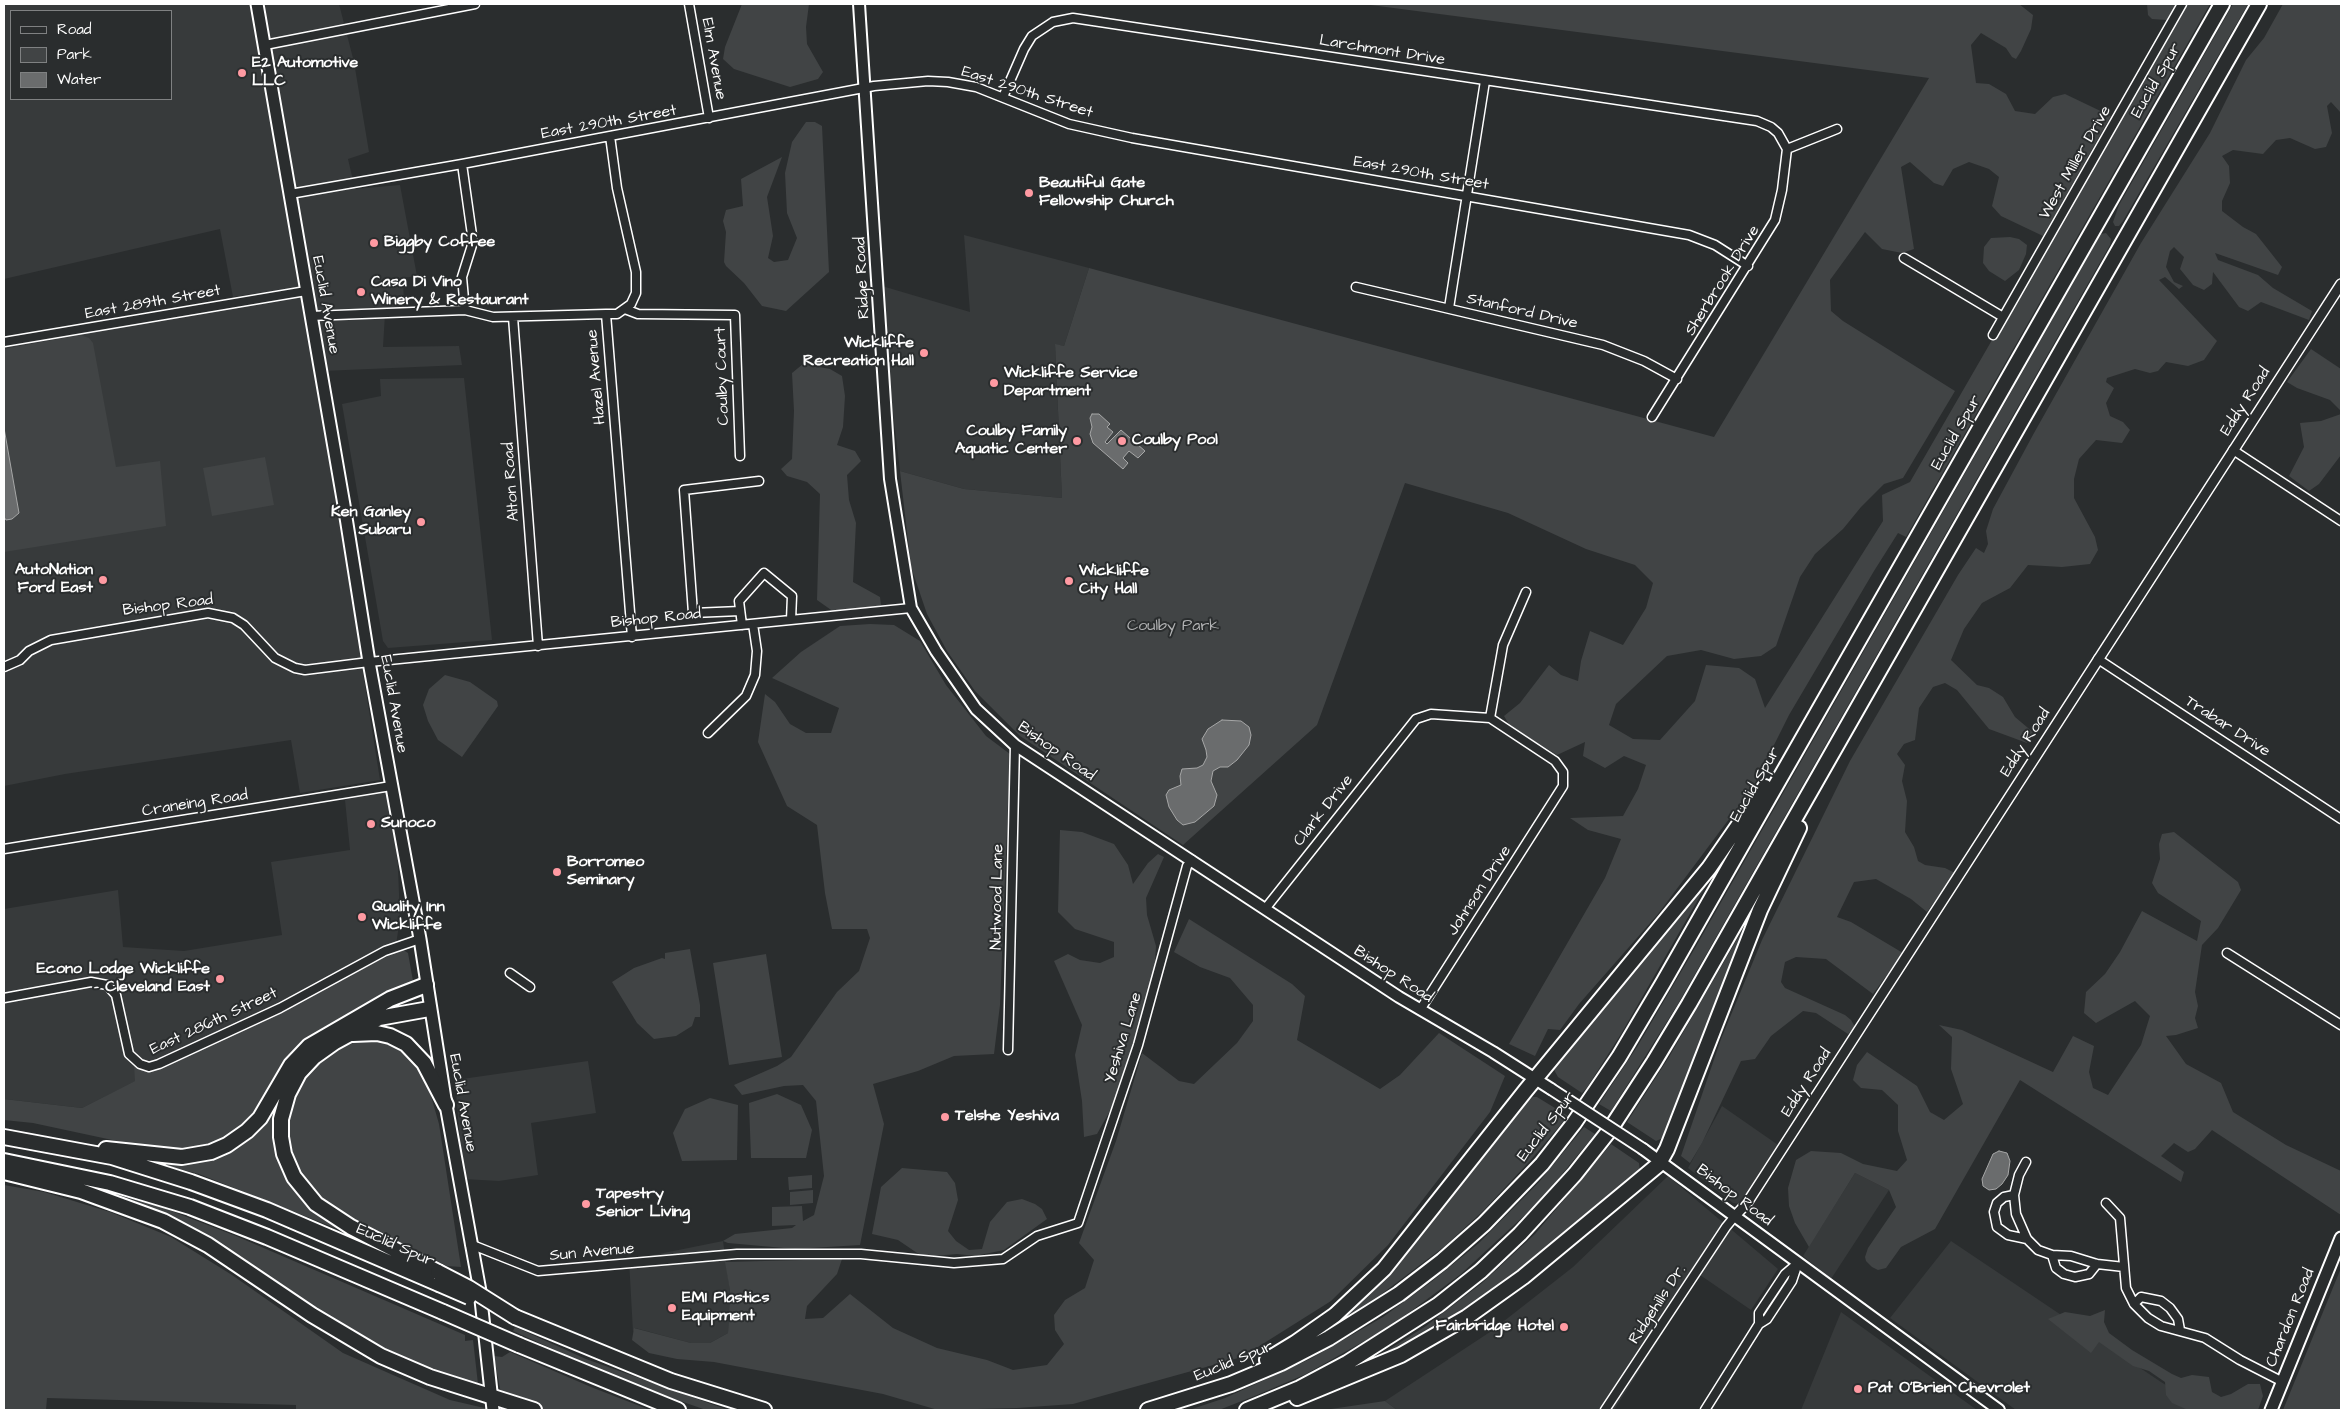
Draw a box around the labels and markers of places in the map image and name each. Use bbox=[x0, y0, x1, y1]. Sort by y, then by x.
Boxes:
place label: E2 Automotive LLC bbox=[252, 54, 358, 92]
marker: E2 Automotive LLC bbox=[236, 67, 248, 79]
place label: Beautiful Gate Fellowship Church bbox=[1039, 174, 1174, 212]
marker: Beautiful Gate Fellowship Church bbox=[1023, 187, 1035, 199]
place label: Biggby Coffee bbox=[384, 233, 495, 253]
marker: Biggby Coffee bbox=[368, 237, 380, 249]
place label: Casa Di Vino Winery & Restaurant bbox=[371, 273, 529, 311]
marker: Casa Di Vino Winery & Restaurant bbox=[355, 286, 367, 298]
place label: Wickliffe Recreation Hall bbox=[803, 334, 914, 372]
marker: Wickliffe Recreation Hall bbox=[918, 347, 930, 359]
place label: Wickliffe Service Department bbox=[1004, 364, 1138, 402]
marker: Wickliffe Service Department bbox=[988, 377, 1000, 389]
place label: Coulby Family Aquatic Center bbox=[955, 422, 1067, 460]
place label: Coulby Pool bbox=[1132, 431, 1218, 451]
marker: Coulby Family Aquatic Center bbox=[1071, 435, 1083, 447]
marker: Coulby Pool bbox=[1116, 435, 1128, 447]
place label: Ken Ganley Subaru bbox=[331, 503, 411, 541]
marker: Ken Ganley Subaru bbox=[415, 516, 427, 528]
place label: AutoNation Ford East bbox=[15, 561, 93, 599]
place label: Wickliffe City Hall bbox=[1079, 562, 1149, 600]
marker: AutoNation Ford East bbox=[97, 574, 109, 586]
marker: Wickliffe City Hall bbox=[1063, 575, 1075, 587]
place label: Sunoco bbox=[381, 814, 436, 834]
marker: Sunoco bbox=[365, 818, 377, 830]
place label: Borromeo Seminary bbox=[567, 853, 644, 891]
marker: Borromeo Seminary bbox=[551, 866, 563, 878]
place label: Quality Inn Wickliffe bbox=[372, 898, 445, 936]
marker: Quality Inn Wickliffe bbox=[356, 911, 368, 923]
place label: Econo Lodge Wickliffe - Cleveland East bbox=[36, 960, 210, 998]
marker: Econo Lodge Wickliffe - Cleveland East bbox=[214, 973, 226, 985]
place label: Telshe Yeshiva bbox=[955, 1107, 1059, 1127]
marker: Telshe Yeshiva bbox=[939, 1111, 951, 1123]
place label: Tapestry Senior Living bbox=[596, 1185, 690, 1223]
marker: Tapestry Senior Living bbox=[580, 1198, 592, 1210]
place label: EMI Plastics Equipment bbox=[682, 1289, 769, 1327]
marker: EMI Plastics Equipment bbox=[666, 1302, 678, 1314]
place label: Fairbridge Hotel bbox=[1435, 1317, 1554, 1337]
marker: Fairbridge Hotel bbox=[1558, 1321, 1570, 1333]
place label: Pat O'Brien Chevrolet bbox=[1868, 1379, 2030, 1399]
marker: Pat O'Brien Chevrolet bbox=[1852, 1383, 1864, 1395]

